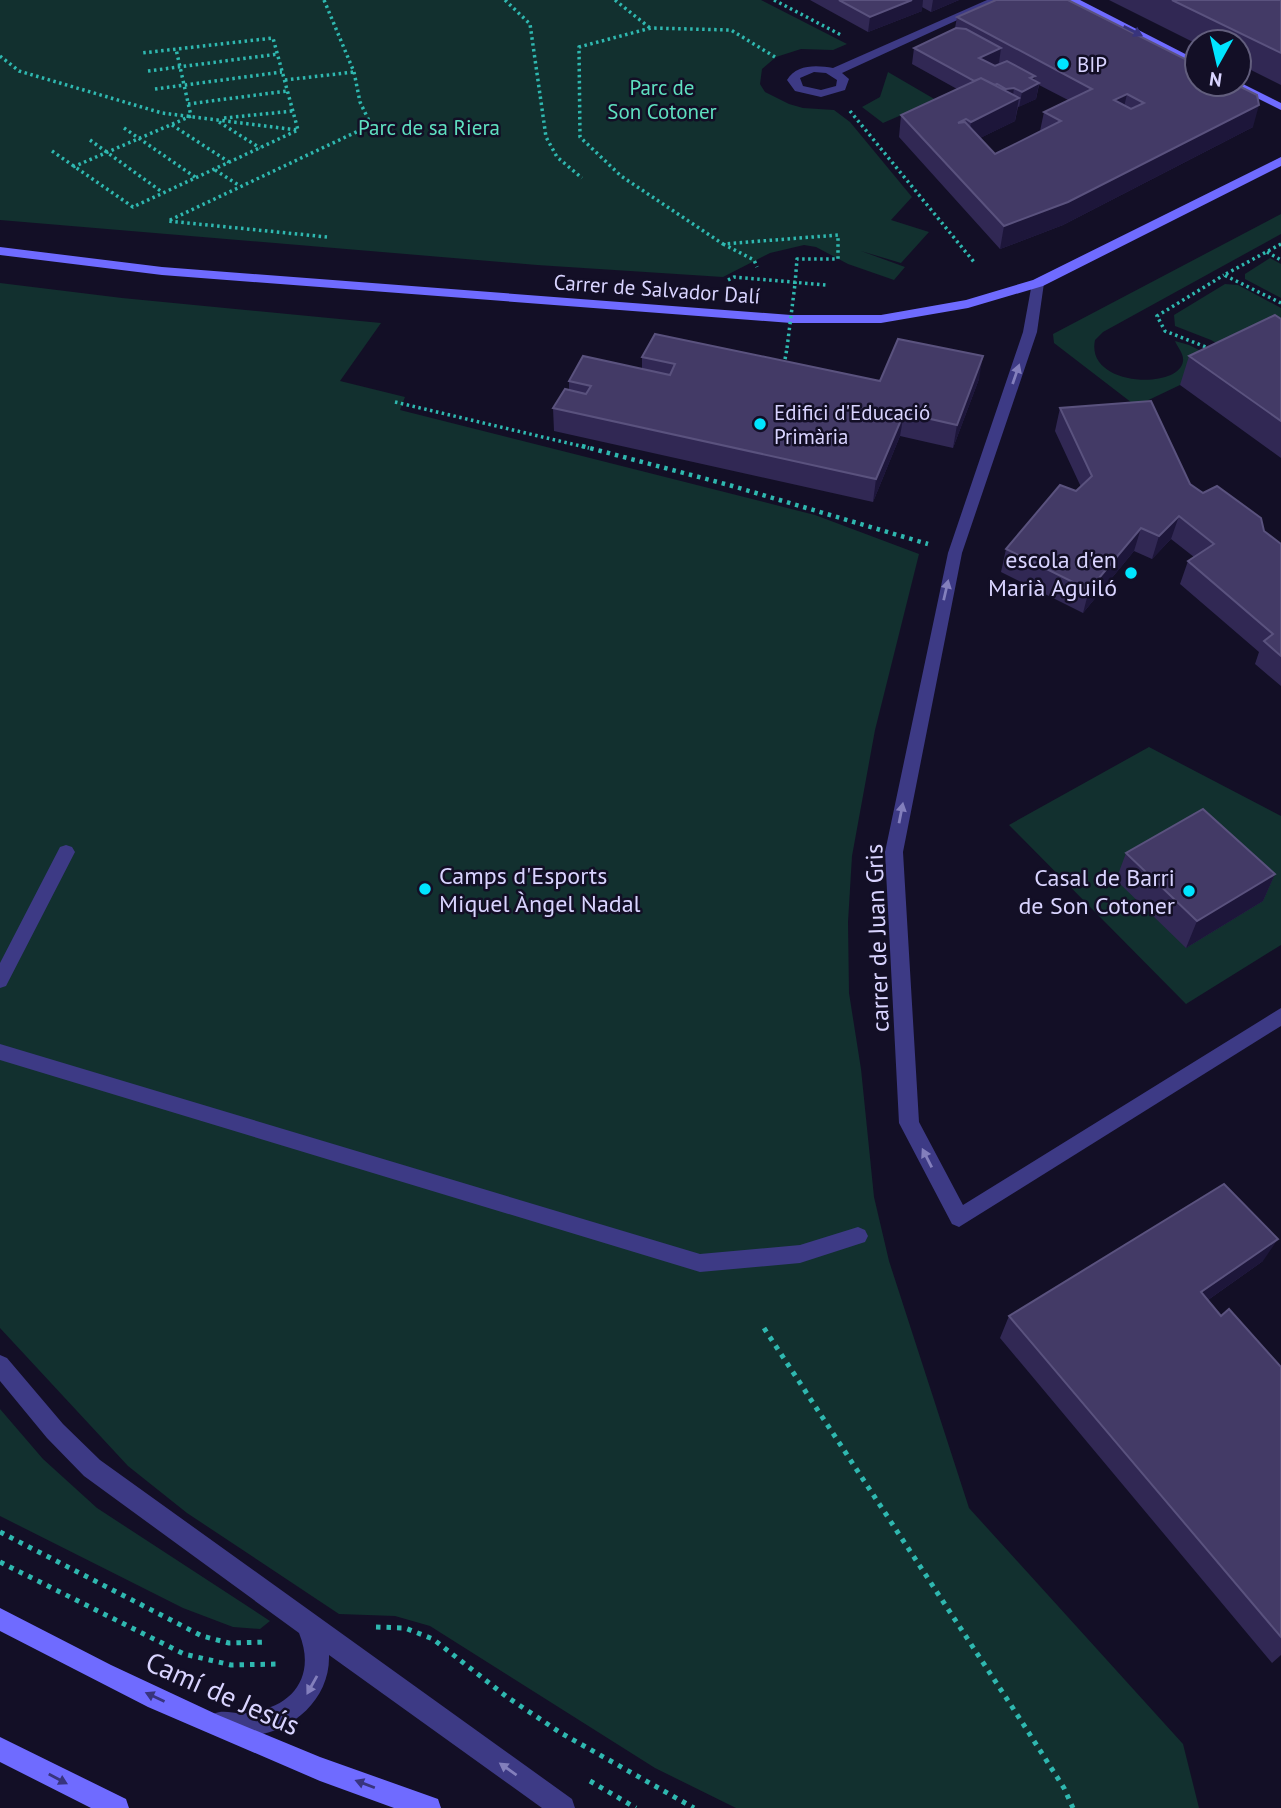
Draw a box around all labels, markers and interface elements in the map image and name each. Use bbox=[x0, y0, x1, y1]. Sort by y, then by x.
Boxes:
one-way arrow bbox=[1123, 26, 1143, 37]
north arrow bbox=[1183, 28, 1253, 98]
place label: BIP bbox=[1077, 51, 1107, 78]
marker: BIP bbox=[1055, 56, 1071, 72]
text: N bbox=[1208, 67, 1223, 93]
park label: Parc de Son Cotoner bbox=[607, 74, 717, 125]
park label: Parc de sa Riera bbox=[358, 114, 500, 141]
street label: Carrer de Salvador Dalí bbox=[553, 268, 761, 310]
one-way arrow bbox=[1010, 363, 1021, 384]
place label: Edifici d'Educació Primària bbox=[774, 399, 930, 450]
marker: Edifici d'Educació Primària bbox=[752, 416, 768, 432]
place label: escola d'en Marià Aguiló bbox=[988, 544, 1117, 603]
marker: escola d'en Marià Aguiló bbox=[1123, 565, 1139, 581]
one-way arrow bbox=[941, 579, 952, 601]
one-way arrow bbox=[896, 802, 907, 824]
street label: carrer de Juan Gris bbox=[858, 843, 896, 1033]
place label: Camps d'Esports Miquel Àngel Nadal bbox=[439, 860, 641, 919]
place label: Casal de Barri de Son Cotoner bbox=[1018, 862, 1175, 921]
marker: Camps d'Esports Miquel Àngel Nadal bbox=[417, 881, 433, 897]
marker: Casal de Barri de Son Cotoner bbox=[1181, 883, 1197, 899]
one-way arrow bbox=[922, 1148, 933, 1168]
street label: Camí de Jesús bbox=[140, 1643, 306, 1743]
one-way arrow bbox=[306, 1675, 317, 1695]
one-way arrow bbox=[145, 1691, 165, 1703]
one-way arrow bbox=[499, 1762, 517, 1776]
one-way arrow bbox=[48, 1774, 68, 1785]
one-way arrow bbox=[354, 1779, 375, 1790]

